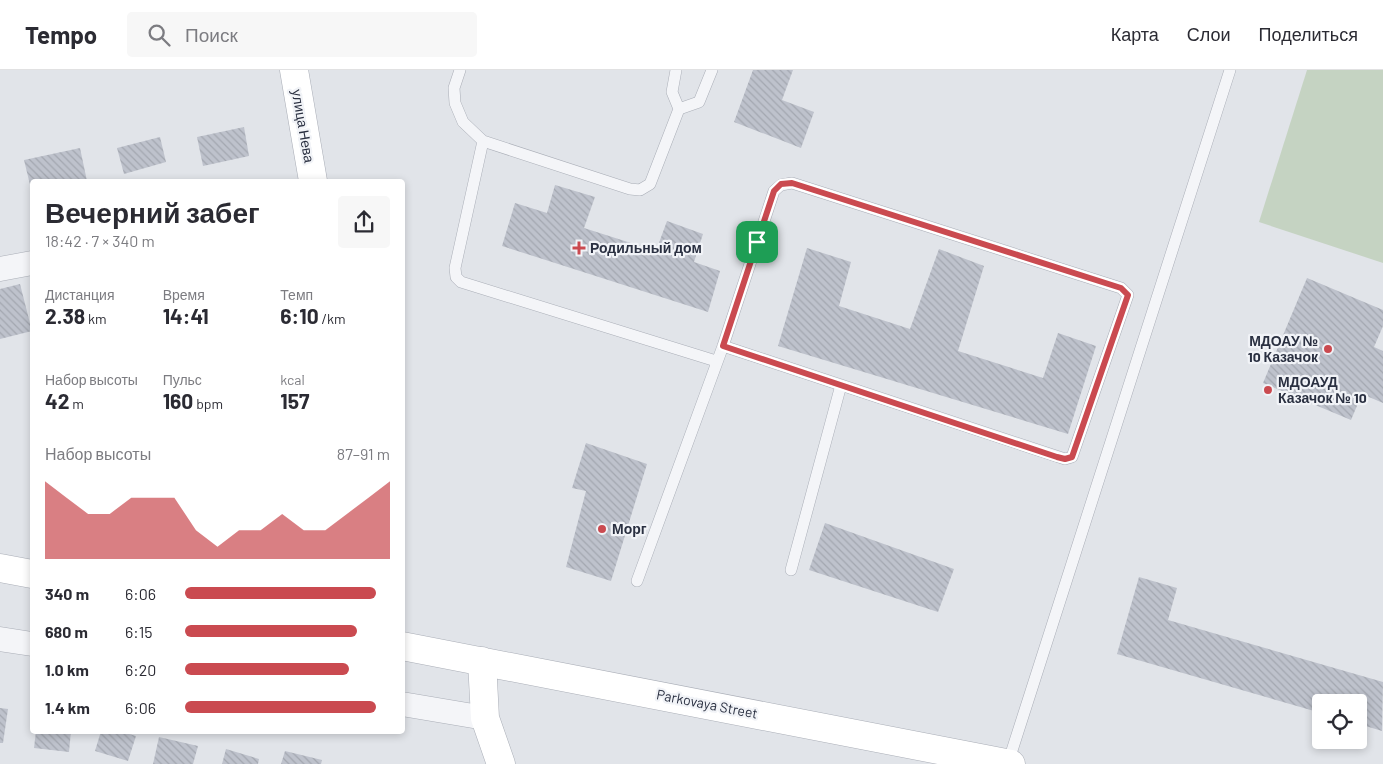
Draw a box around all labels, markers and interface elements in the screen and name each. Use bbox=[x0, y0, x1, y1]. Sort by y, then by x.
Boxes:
search box bbox=[127, 12, 477, 57]
text: Tempo bbox=[25, 20, 97, 49]
icon: search bbox=[145, 21, 173, 49]
text: Поиск bbox=[185, 23, 238, 46]
text: Карта bbox=[1111, 23, 1159, 45]
text: Слои bbox=[1187, 23, 1231, 45]
text: Поделиться bbox=[1259, 23, 1358, 45]
street label: улица Нева bbox=[289, 88, 318, 164]
text: Вечерний забег bbox=[45, 195, 260, 229]
button: share bbox=[338, 196, 390, 248]
pin bbox=[736, 221, 778, 263]
icon: arrive bbox=[743, 228, 771, 256]
text: 18:42 · 7 × 340 m bbox=[45, 231, 155, 250]
place label: Родильный дом bbox=[590, 239, 702, 256]
marker: Родильный дом bbox=[572, 241, 586, 255]
text: Дистанция bbox=[45, 286, 115, 303]
text: Время bbox=[163, 286, 205, 303]
text: Темп bbox=[280, 286, 313, 303]
text: 2.38 bbox=[45, 303, 85, 328]
text: 14:41 bbox=[163, 303, 209, 328]
text: 6:10 bbox=[280, 303, 319, 328]
text: km bbox=[85, 310, 107, 327]
text: /km bbox=[319, 310, 346, 327]
place label: МДОАУ № 10 Казачок bbox=[1248, 332, 1319, 365]
marker: МДОАУ № 10 Казачок bbox=[1322, 343, 1334, 355]
text: Набор высоты bbox=[45, 371, 138, 388]
text: Пульс bbox=[163, 371, 202, 388]
text: kcal bbox=[280, 371, 305, 388]
place label: МДОАУД Казачок № 10 bbox=[1278, 373, 1367, 406]
marker: МДОАУД Казачок № 10 bbox=[1262, 384, 1274, 396]
text: 42 bbox=[45, 388, 69, 413]
text: 160 bbox=[163, 388, 193, 413]
text: 157 bbox=[280, 388, 310, 413]
text: m bbox=[69, 395, 84, 412]
text: bpm bbox=[193, 395, 223, 412]
text: Набор высоты bbox=[45, 444, 151, 463]
text: 87–91 m bbox=[337, 444, 390, 463]
place label: Морг bbox=[612, 520, 647, 537]
marker: Морг bbox=[596, 523, 608, 535]
text: 340 m bbox=[45, 584, 89, 603]
text: 6:06 bbox=[125, 584, 156, 603]
text: 680 m bbox=[45, 622, 88, 641]
text: 6:15 bbox=[125, 622, 153, 641]
text: 1.0 km bbox=[45, 660, 89, 679]
text: 6:20 bbox=[125, 660, 156, 679]
street label: Parkovaya Street bbox=[655, 685, 759, 722]
map controls bbox=[1312, 694, 1367, 749]
button: locate bbox=[1312, 694, 1367, 749]
text: 1.4 km bbox=[45, 698, 90, 717]
text: 6:06 bbox=[125, 698, 156, 717]

